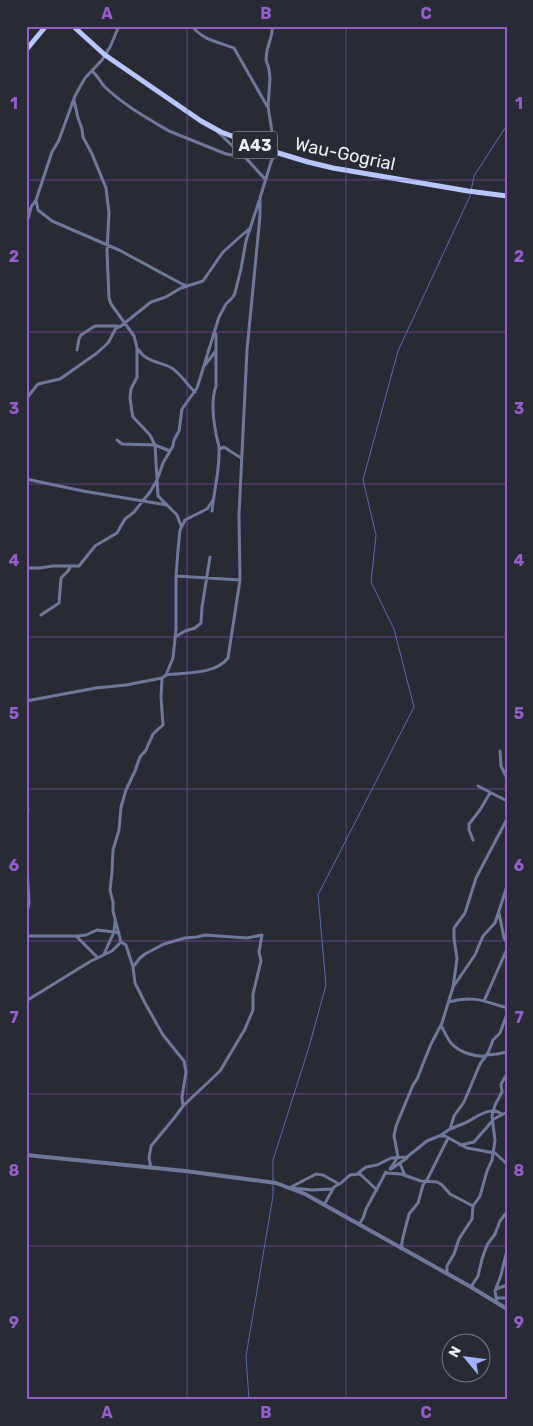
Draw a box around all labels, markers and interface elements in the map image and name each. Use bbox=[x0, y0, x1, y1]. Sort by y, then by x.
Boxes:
text: A bbox=[101, 4, 113, 23]
text: B bbox=[260, 4, 272, 23]
text: C bbox=[420, 4, 432, 23]
text: 1 bbox=[10, 94, 18, 113]
text: 1 bbox=[515, 94, 523, 113]
road number: A43 bbox=[232, 132, 278, 158]
street label: Wau-Gogrial bbox=[293, 133, 397, 175]
text: 2 bbox=[9, 247, 19, 266]
text: 2 bbox=[514, 247, 524, 266]
text: 3 bbox=[9, 399, 19, 418]
text: 3 bbox=[514, 399, 524, 418]
text: 4 bbox=[9, 551, 20, 570]
text: 4 bbox=[514, 551, 525, 570]
text: 5 bbox=[9, 704, 19, 723]
text: 5 bbox=[514, 704, 524, 723]
text: 6 bbox=[9, 856, 19, 875]
text: 6 bbox=[514, 856, 524, 875]
text: 7 bbox=[9, 1008, 19, 1027]
text: 7 bbox=[514, 1008, 524, 1027]
text: 8 bbox=[9, 1161, 20, 1180]
text: 8 bbox=[514, 1161, 525, 1180]
text: 9 bbox=[9, 1313, 19, 1332]
text: 9 bbox=[514, 1313, 524, 1332]
north arrow bbox=[440, 1334, 490, 1384]
text: N bbox=[445, 1343, 465, 1360]
text: A bbox=[101, 1403, 113, 1422]
text: B bbox=[260, 1403, 272, 1422]
text: C bbox=[420, 1403, 432, 1422]

